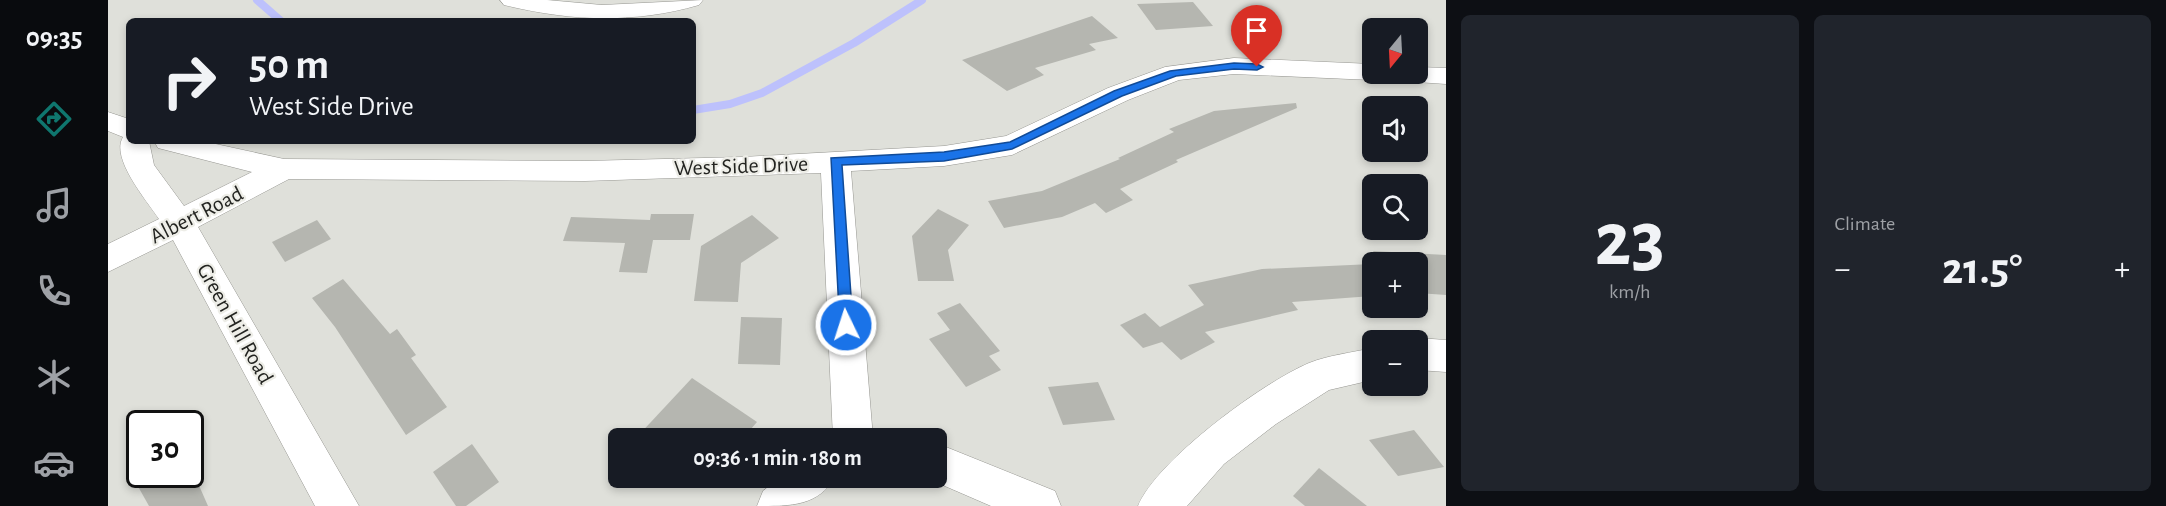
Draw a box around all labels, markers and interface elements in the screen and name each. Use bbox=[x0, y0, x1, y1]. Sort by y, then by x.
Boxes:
pin bbox=[1231, 5, 1282, 67]
icon: arrive bbox=[1240, 14, 1273, 47]
north arrow bbox=[1362, 18, 1428, 84]
map controls bbox=[1362, 18, 1428, 396]
text: 09:35 bbox=[26, 24, 82, 51]
icon: right bbox=[150, 42, 228, 120]
text: 50 m bbox=[249, 44, 329, 86]
text: West Side Drive bbox=[249, 93, 414, 120]
button: sound bbox=[1362, 96, 1428, 162]
icon: directions bbox=[33, 98, 75, 140]
street label: West Side Drive bbox=[674, 153, 809, 179]
button: search bbox=[1362, 174, 1428, 240]
street label: Albert Road bbox=[146, 182, 246, 248]
icon: music bbox=[33, 184, 75, 226]
text: 23 bbox=[1595, 202, 1665, 280]
text: Climate bbox=[1835, 214, 1895, 234]
text: 21.5° bbox=[1942, 247, 2022, 292]
button: + bbox=[1362, 252, 1428, 318]
text: − bbox=[1835, 253, 1850, 286]
text: + bbox=[2114, 253, 2130, 286]
street label: Green Hill Road bbox=[193, 260, 277, 387]
icon: phone bbox=[33, 270, 75, 312]
text: km/h bbox=[1609, 282, 1650, 302]
position arrow bbox=[814, 293, 878, 357]
button: − bbox=[1362, 330, 1428, 396]
icon: climate bbox=[33, 356, 75, 398]
speed limit sign: 30 bbox=[126, 410, 204, 488]
icon: car bbox=[33, 442, 75, 484]
text: 09:36 · 1 min · 180 m bbox=[693, 447, 862, 469]

